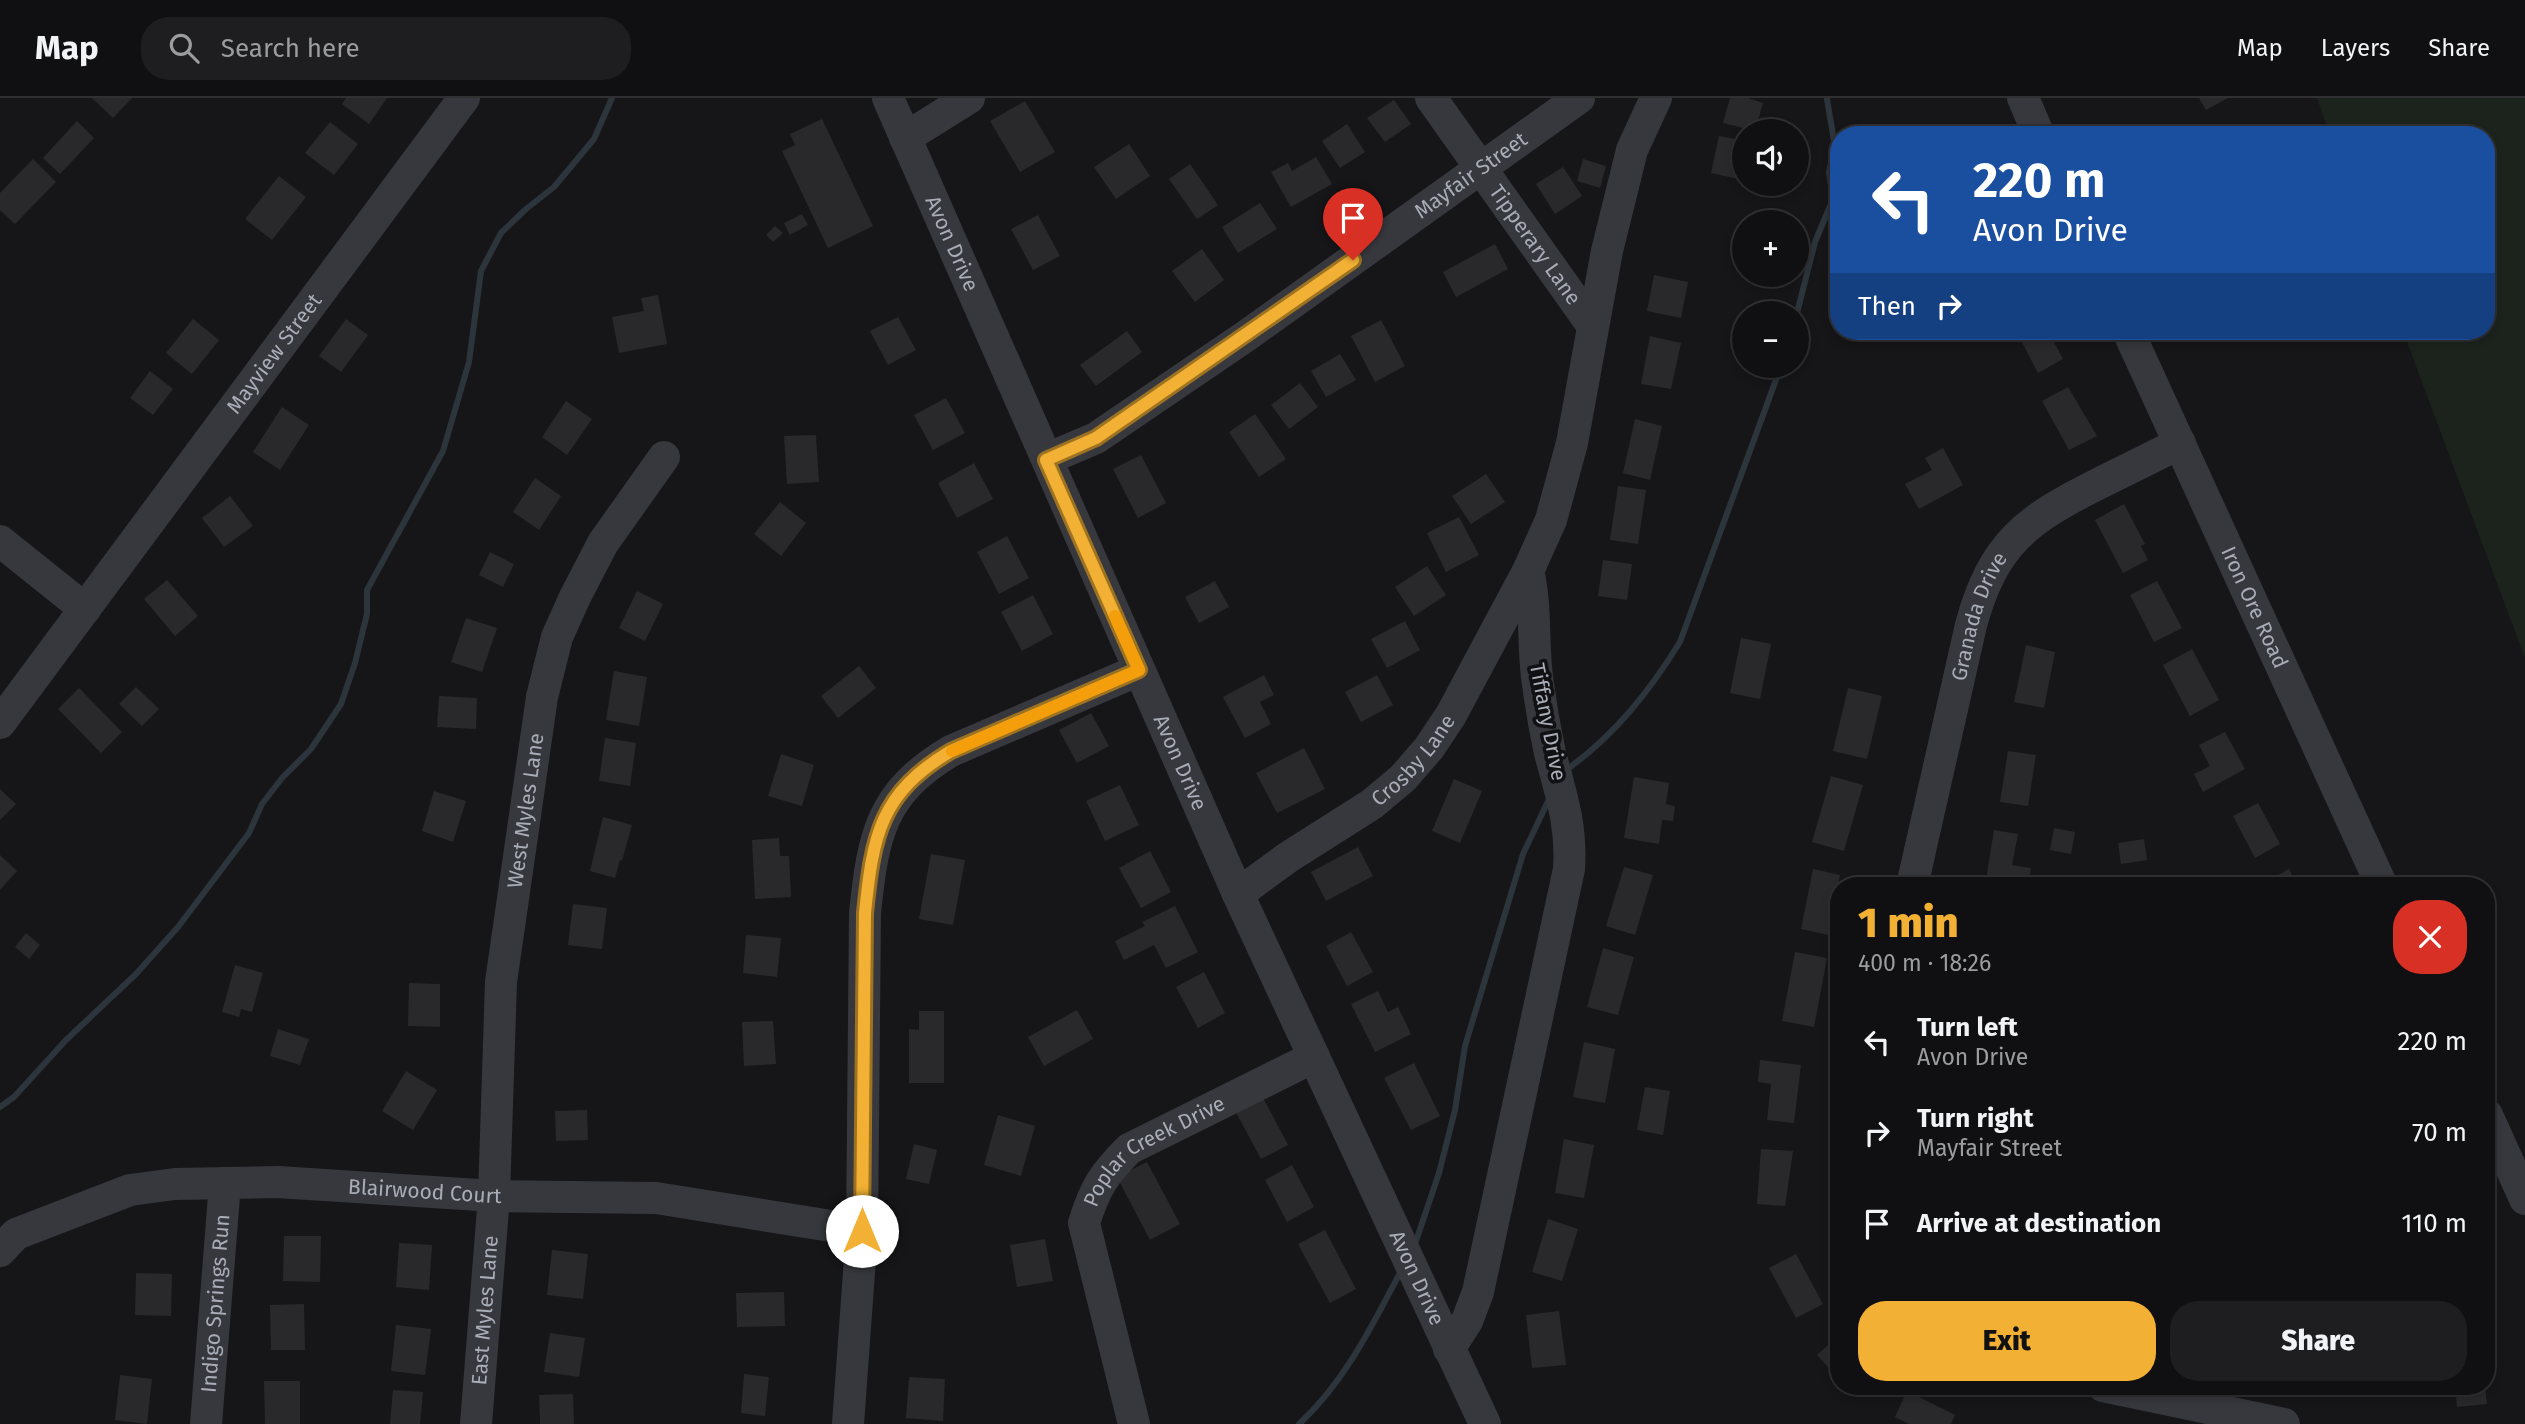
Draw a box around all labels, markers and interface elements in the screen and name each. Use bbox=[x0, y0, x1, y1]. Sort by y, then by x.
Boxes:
search box bbox=[141, 17, 631, 80]
text: Map bbox=[35, 28, 99, 68]
icon: search bbox=[165, 29, 203, 67]
text: Search here bbox=[221, 33, 360, 64]
text: Map bbox=[2237, 34, 2283, 62]
text: Layers bbox=[2321, 34, 2390, 62]
text: Share bbox=[2428, 34, 2490, 62]
map controls bbox=[1732, 119, 1809, 378]
button: sound bbox=[1732, 119, 1809, 196]
street label: Mayfair Street bbox=[1409, 126, 1533, 224]
text: 220 m bbox=[1973, 151, 2105, 210]
icon: left bbox=[1858, 154, 1949, 245]
street label: Tipperary Lane bbox=[1484, 180, 1587, 310]
pin bbox=[1323, 188, 1383, 260]
street label: Avon Drive bbox=[920, 192, 984, 295]
icon: arrive bbox=[1334, 199, 1372, 237]
button: + bbox=[1732, 210, 1809, 287]
text: Avon Drive bbox=[1973, 211, 2128, 249]
icon: right bbox=[1930, 287, 1968, 325]
street label: Mayview Street bbox=[221, 288, 328, 419]
text: Then bbox=[1858, 291, 1916, 322]
button: − bbox=[1732, 301, 1809, 378]
street label: Iron Ore Road bbox=[2215, 542, 2294, 673]
street label: Granada Drive bbox=[1946, 547, 2013, 683]
street label: Tiffany Drive bbox=[1524, 661, 1572, 783]
street label: Crosby Lane bbox=[1366, 709, 1461, 812]
street label: Avon Drive bbox=[1148, 711, 1213, 814]
street label: West Myles Lane bbox=[502, 731, 550, 890]
text: 1 min bbox=[1858, 898, 1959, 948]
button: close bbox=[2393, 900, 2467, 974]
text: 400 m · 18:26 bbox=[1858, 949, 1991, 977]
text: Turn left bbox=[1917, 1012, 2018, 1043]
icon: left bbox=[1858, 1023, 1896, 1061]
text: 220 m bbox=[2398, 1026, 2467, 1057]
text: Avon Drive bbox=[1917, 1043, 2028, 1071]
street label: Poplar Creek Drive bbox=[1078, 1090, 1229, 1211]
text: Turn right bbox=[1917, 1103, 2034, 1134]
icon: right bbox=[1858, 1114, 1896, 1152]
text: 70 m bbox=[2412, 1117, 2467, 1148]
text: Mayfair Street bbox=[1917, 1134, 2062, 1162]
street label: Blairwood Court bbox=[347, 1174, 502, 1209]
position arrow bbox=[825, 1194, 899, 1268]
icon: arrive bbox=[1858, 1205, 1896, 1243]
text: Arrive at destination bbox=[1917, 1208, 2161, 1239]
text: 110 m bbox=[2401, 1208, 2467, 1239]
street label: Indigo Springs Run bbox=[196, 1213, 236, 1394]
street label: Avon Drive bbox=[1384, 1226, 1450, 1329]
street label: East Myles Lane bbox=[466, 1234, 504, 1386]
button: Exit bbox=[1858, 1301, 2156, 1381]
button: Share bbox=[2170, 1301, 2467, 1381]

